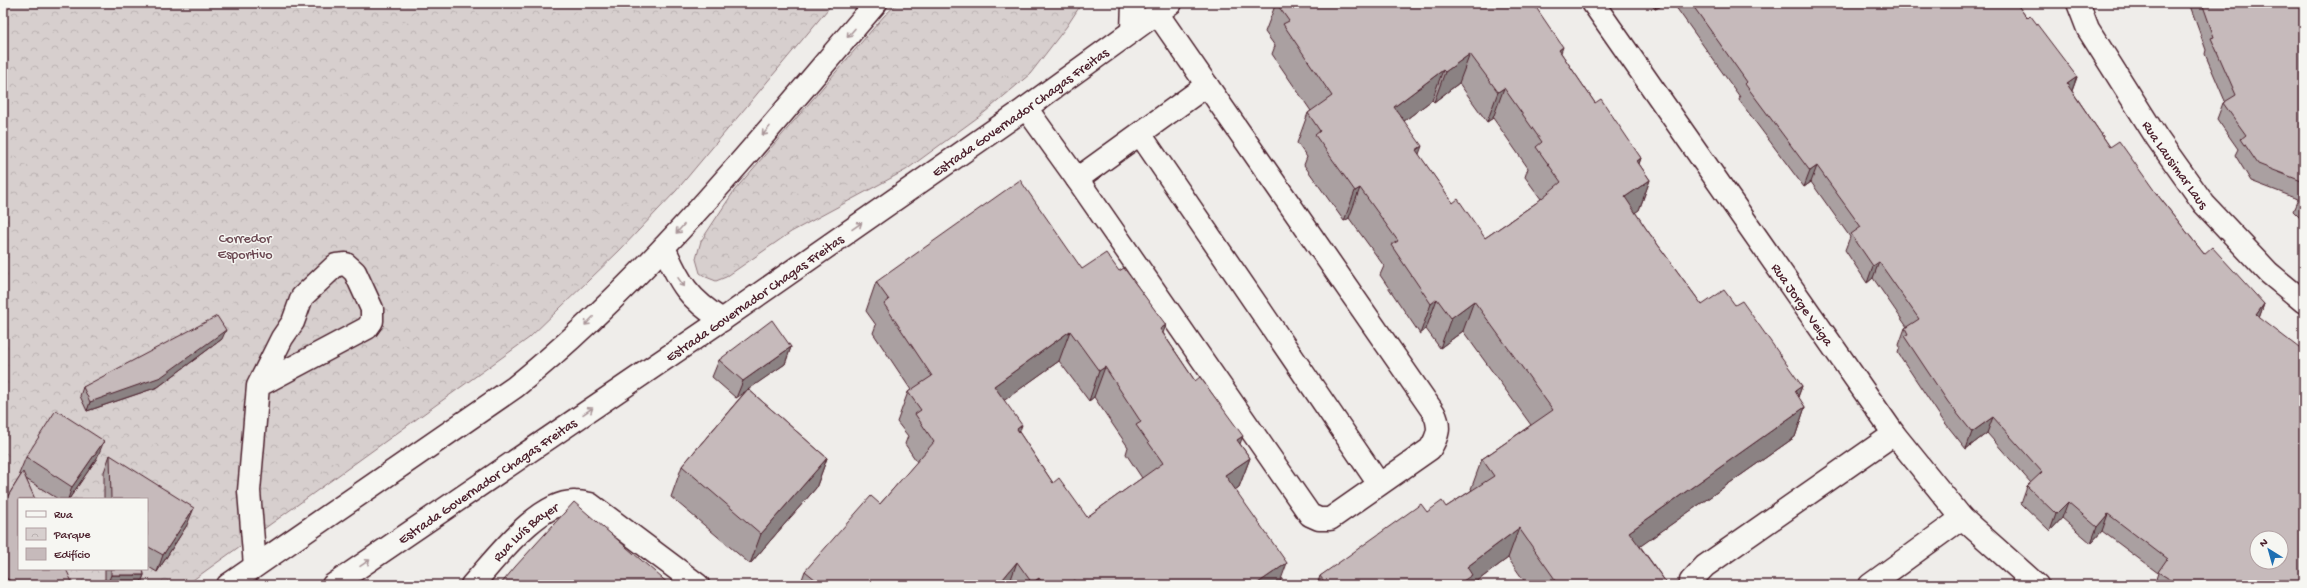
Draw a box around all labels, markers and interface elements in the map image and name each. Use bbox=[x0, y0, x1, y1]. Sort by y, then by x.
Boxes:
one-way arrow bbox=[846, 27, 855, 38]
street label: Estrada Governador Chagas Freitas bbox=[929, 45, 1113, 182]
street label: Rua Lausimar Laus bbox=[2137, 118, 2211, 214]
one-way arrow bbox=[761, 126, 770, 137]
one-way arrow bbox=[851, 222, 862, 230]
one-way arrow bbox=[676, 224, 685, 234]
park label: Corredor Esportivo bbox=[217, 231, 273, 264]
street label: Estrada Governador Chagas Freitas bbox=[663, 231, 848, 367]
street label: Rua Jorge Veiga bbox=[1766, 261, 1837, 351]
one-way arrow bbox=[677, 277, 685, 288]
one-way arrow bbox=[584, 316, 594, 326]
one-way arrow bbox=[582, 407, 593, 415]
street label: Estrada Governador Chagas Freitas bbox=[395, 415, 581, 549]
legend bbox=[18, 498, 148, 570]
street label: Rua Luís Bayer bbox=[490, 500, 562, 566]
text: Rua bbox=[54, 509, 73, 523]
text: Parque bbox=[53, 529, 91, 543]
north arrow bbox=[2249, 530, 2289, 570]
text: N bbox=[2258, 537, 2271, 551]
text: Edifício bbox=[54, 549, 90, 563]
one-way arrow bbox=[359, 559, 370, 567]

